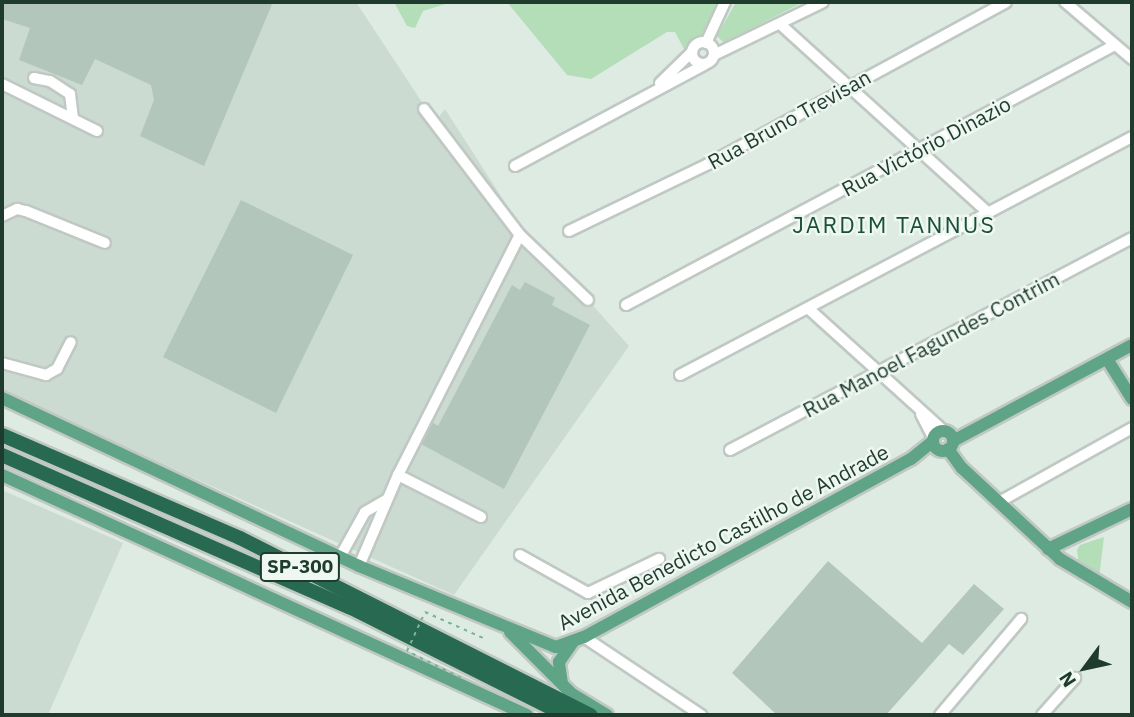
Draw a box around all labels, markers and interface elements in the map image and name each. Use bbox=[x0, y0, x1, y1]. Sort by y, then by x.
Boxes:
street label: Rua Bruno Trevisan bbox=[703, 64, 875, 174]
street label: Rua Victório Dinazio bbox=[837, 91, 1015, 201]
district label: JARDIM TANNUS bbox=[794, 210, 994, 238]
street label: Rua Manoel Fagundes Contrim bbox=[798, 266, 1064, 422]
street label: Avenida Benedicto Castilho de Andrade bbox=[553, 439, 893, 635]
road number: SP-300 bbox=[260, 552, 340, 582]
north arrow bbox=[1050, 633, 1120, 703]
text: N bbox=[1054, 667, 1081, 692]

